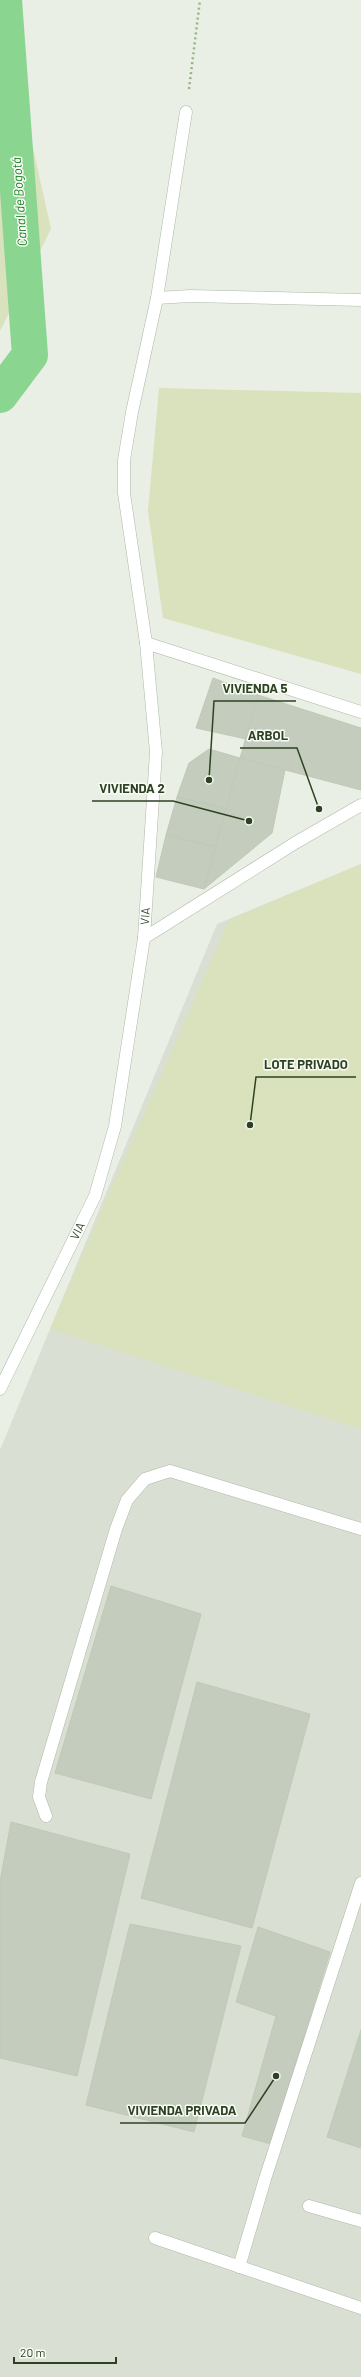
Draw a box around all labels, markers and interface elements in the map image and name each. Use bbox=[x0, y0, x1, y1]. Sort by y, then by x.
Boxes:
water label: Canal de Bogotá bbox=[8, 157, 30, 247]
callout: VIVIENDA 5 bbox=[214, 676, 296, 701]
text: VIVIENDA 5 bbox=[222, 680, 288, 696]
callout: ARBOL bbox=[240, 723, 297, 748]
text: ARBOL bbox=[248, 727, 289, 743]
callout: VIVIENDA 2 bbox=[92, 776, 173, 801]
text: VIVIENDA 2 bbox=[99, 780, 165, 796]
street label: VIA bbox=[137, 907, 152, 925]
callout: LOTE PRIVADO bbox=[256, 1052, 356, 1077]
text: LOTE PRIVADO bbox=[264, 1056, 348, 1072]
street label: VIA bbox=[67, 1220, 87, 1242]
callout: VIVIENDA PRIVADA bbox=[120, 2098, 245, 2123]
text: VIVIENDA PRIVADA bbox=[128, 2102, 237, 2118]
scale bar bbox=[14, 2339, 116, 2365]
text: 20 m bbox=[20, 2345, 46, 2359]

